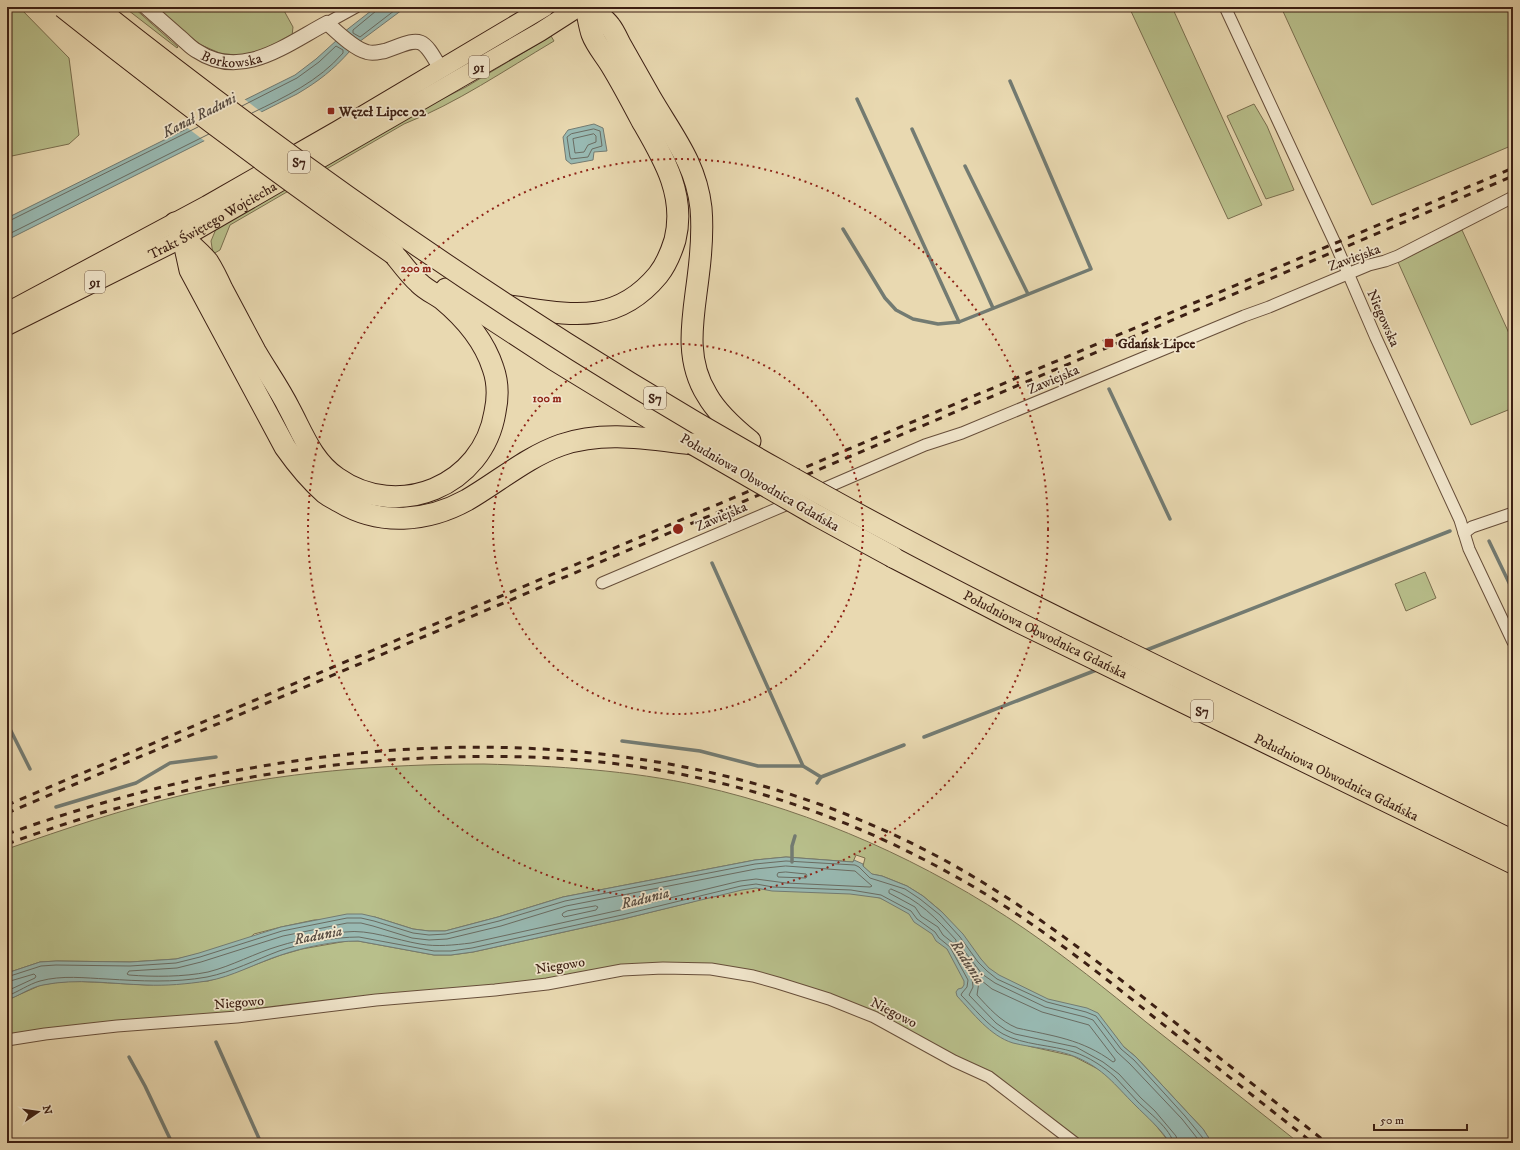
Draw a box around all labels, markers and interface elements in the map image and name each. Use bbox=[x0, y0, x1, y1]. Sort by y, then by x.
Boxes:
street label: Borkowska bbox=[198, 47, 264, 72]
road number: 91 bbox=[469, 56, 489, 78]
water label: Kanał Raduni bbox=[158, 88, 240, 143]
place label: Węzeł Lipce 02 bbox=[338, 103, 427, 121]
marker: Węzeł Lipce 02 bbox=[326, 106, 336, 116]
road number: S7 bbox=[288, 151, 310, 173]
street label: Trakt Świętego Wojciecha bbox=[145, 178, 280, 264]
street label: Zawiejska bbox=[1326, 240, 1383, 276]
text: 200 m bbox=[401, 261, 431, 276]
road number: 91 bbox=[85, 271, 105, 293]
street label: Niegowska bbox=[1363, 287, 1404, 350]
place label: Gdańsk Lipce bbox=[1118, 335, 1195, 353]
marker: Gdańsk Lipce bbox=[1103, 337, 1115, 349]
street label: Zawiejska bbox=[1025, 361, 1082, 399]
road number: S7 bbox=[644, 387, 666, 409]
text: 100 m bbox=[533, 391, 561, 406]
street label: Południowa Obwodnica Gdańska bbox=[677, 430, 842, 536]
street label: Zawiejska bbox=[693, 498, 750, 536]
centre of rings bbox=[671, 522, 685, 536]
street label: Południowa Obwodnica Gdańska bbox=[960, 587, 1130, 683]
road number: S7 bbox=[1191, 700, 1213, 722]
street label: Południowa Obwodnica Gdańska bbox=[1251, 730, 1421, 826]
water label: Radunia bbox=[618, 883, 671, 914]
water label: Radunia bbox=[291, 921, 344, 950]
water label: Radunia bbox=[946, 936, 989, 988]
street label: Niegowo bbox=[534, 953, 586, 979]
street label: Niegowo bbox=[213, 992, 265, 1014]
street label: Niegowo bbox=[867, 994, 920, 1032]
north arrow bbox=[18, 1092, 58, 1132]
text: N bbox=[39, 1104, 55, 1116]
scale bar bbox=[1374, 1106, 1467, 1132]
text: 50 m bbox=[1380, 1113, 1404, 1128]

